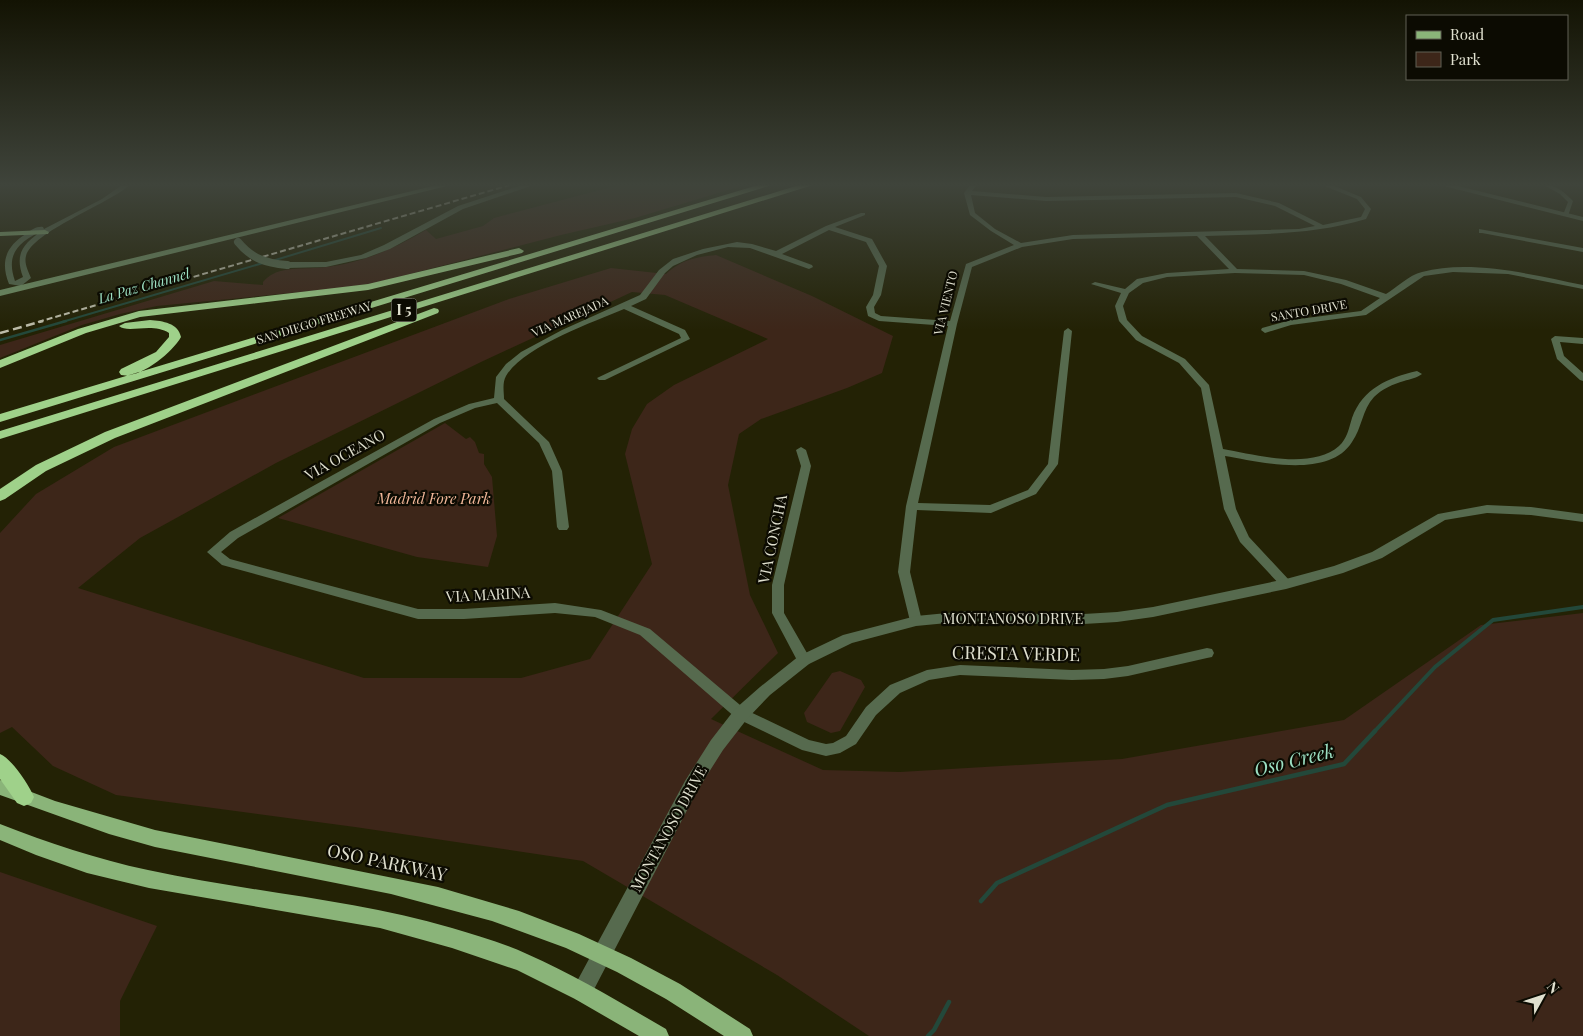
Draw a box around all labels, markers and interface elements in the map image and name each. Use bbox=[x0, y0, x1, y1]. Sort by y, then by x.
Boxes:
legend bbox=[1406, 15, 1568, 80]
text: Road bbox=[1450, 24, 1484, 44]
text: Park bbox=[1450, 49, 1482, 69]
water label: La Paz Channel bbox=[95, 263, 193, 308]
street label: VIA VIENTO bbox=[929, 269, 961, 337]
street label: VIA MAREJADA bbox=[528, 292, 611, 341]
street label: SANTO DRIVE bbox=[1270, 295, 1348, 325]
street label: SAN DIEGO FREEWAY bbox=[255, 297, 374, 347]
road number: I 5 bbox=[392, 298, 416, 322]
street label: VIA OCEANO bbox=[300, 424, 388, 485]
park label: Madrid Fore Park bbox=[376, 488, 491, 508]
street label: VIA CONCHA bbox=[753, 492, 791, 586]
street label: VIA MARINA bbox=[444, 582, 531, 606]
street label: MONTANOSO DRIVE bbox=[943, 608, 1083, 628]
street label: CRESTA VERDE bbox=[952, 640, 1080, 666]
water label: Oso Creek bbox=[1251, 736, 1337, 782]
street label: MONTANOSO DRIVE bbox=[625, 762, 711, 895]
street label: OSO PARKWAY bbox=[325, 838, 449, 886]
north arrow bbox=[1518, 971, 1568, 1021]
text: N bbox=[1543, 977, 1564, 997]

